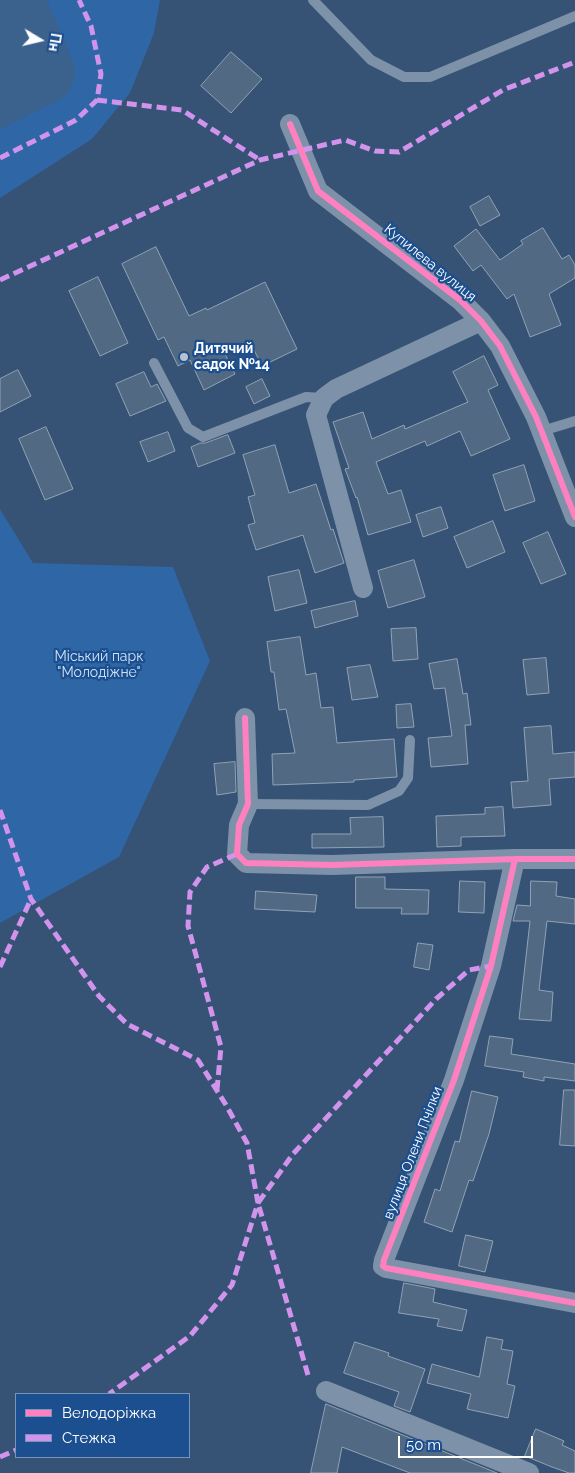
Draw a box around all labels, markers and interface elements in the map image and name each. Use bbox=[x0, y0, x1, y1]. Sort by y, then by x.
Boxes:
north arrow bbox=[15, 15, 65, 65]
text: Пн bbox=[45, 32, 64, 53]
street label: Купилева вулиця bbox=[380, 221, 480, 305]
place label: Дитячий садок №14 bbox=[194, 341, 270, 374]
marker: Дитячий садок №14 bbox=[178, 351, 190, 363]
park label: Міський парк "Молодіжне" bbox=[55, 649, 143, 682]
street label: вулиця Олени Пчілки bbox=[380, 1084, 446, 1222]
legend bbox=[15, 1393, 190, 1458]
text: Велодоріжка bbox=[62, 1404, 156, 1422]
scale bar bbox=[400, 1426, 535, 1458]
text: Стежка bbox=[62, 1429, 116, 1447]
text: 50 m bbox=[406, 1436, 441, 1454]

